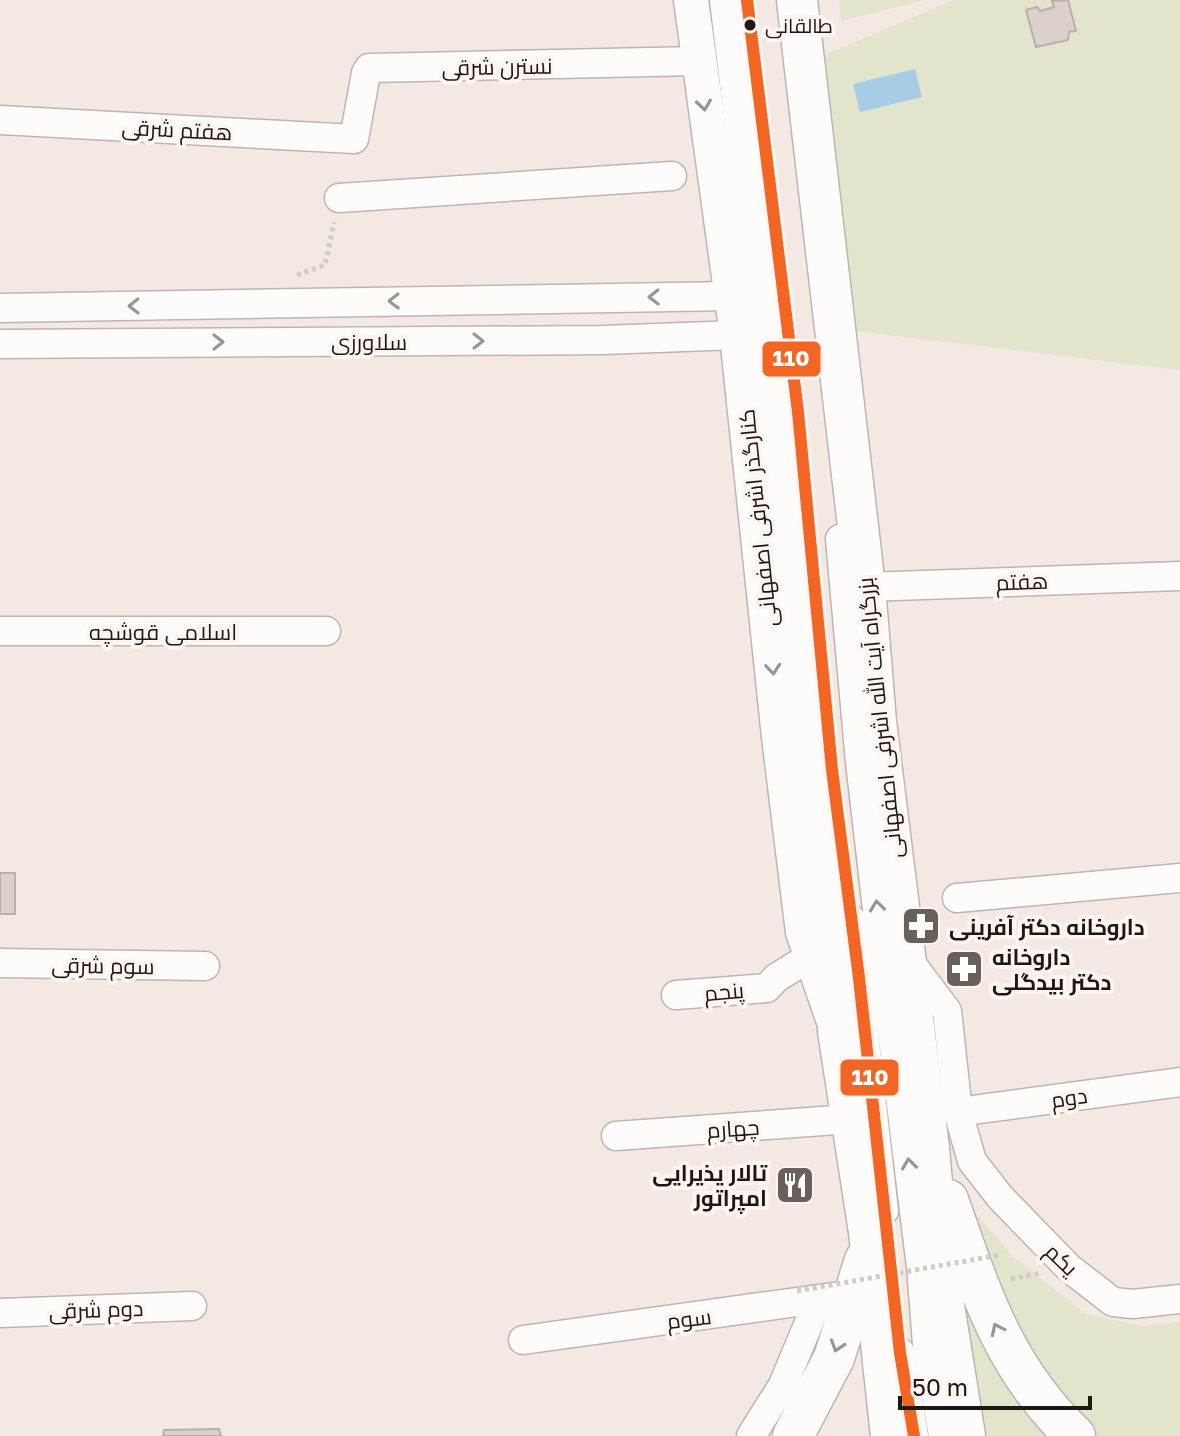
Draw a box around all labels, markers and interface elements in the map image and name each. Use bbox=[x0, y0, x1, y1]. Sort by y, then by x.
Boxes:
place label: طالقانی bbox=[765, 13, 833, 39]
marker: طالقانی bbox=[742, 17, 758, 33]
street label: نسترن شرقی bbox=[441, 52, 553, 81]
one-way arrow bbox=[696, 99, 713, 112]
street label: هفتم شرقی bbox=[121, 113, 233, 148]
one-way arrow bbox=[647, 289, 660, 306]
one-way arrow bbox=[387, 293, 400, 310]
one-way arrow bbox=[127, 297, 140, 314]
street label: سلاورزی bbox=[331, 328, 407, 355]
one-way arrow bbox=[472, 332, 485, 350]
one-way arrow bbox=[212, 333, 225, 351]
line badge: 110 bbox=[761, 340, 822, 378]
text: 110 bbox=[773, 344, 809, 371]
street label: کنارگذر اشرفی اصفهانی bbox=[732, 408, 783, 628]
street label: هفتم bbox=[995, 567, 1049, 598]
street label: بزرگراه آیت الله اشرفی اصفهانی bbox=[851, 576, 908, 860]
street label: اسلامی قوشچه bbox=[89, 618, 237, 647]
one-way arrow bbox=[764, 663, 781, 676]
one-way arrow bbox=[868, 899, 885, 912]
pharmacy icon: داروخانه دکتر آفرینی bbox=[900, 905, 942, 947]
place label: داروخانه دکتر آفرینی bbox=[949, 913, 1145, 941]
place label: داروخانه دکتر بیدگلی bbox=[992, 943, 1111, 996]
pharmacy icon: داروخانه دکتر بیدگلی bbox=[943, 948, 985, 990]
street label: سوم شرقی bbox=[51, 951, 155, 982]
street label: پنجم bbox=[703, 976, 746, 1009]
line badge: 110 bbox=[839, 1058, 900, 1097]
text: 110 bbox=[852, 1063, 888, 1090]
street label: دوم bbox=[1049, 1081, 1089, 1116]
street label: چهارم bbox=[706, 1113, 760, 1146]
one-way arrow bbox=[901, 1157, 918, 1170]
place label: تالار پذیرایی امپراتور bbox=[652, 1159, 768, 1214]
restaurant icon: تالار پذیرایی امپراتور bbox=[774, 1164, 816, 1206]
street label: یکم bbox=[1038, 1237, 1084, 1283]
street label: دوم شرقی bbox=[48, 1294, 144, 1327]
street label: سوم bbox=[665, 1302, 713, 1337]
one-way arrow bbox=[991, 1322, 1007, 1337]
one-way arrow bbox=[831, 1338, 847, 1352]
scale bar bbox=[900, 1360, 1090, 1410]
text: 50 m bbox=[912, 1372, 968, 1401]

